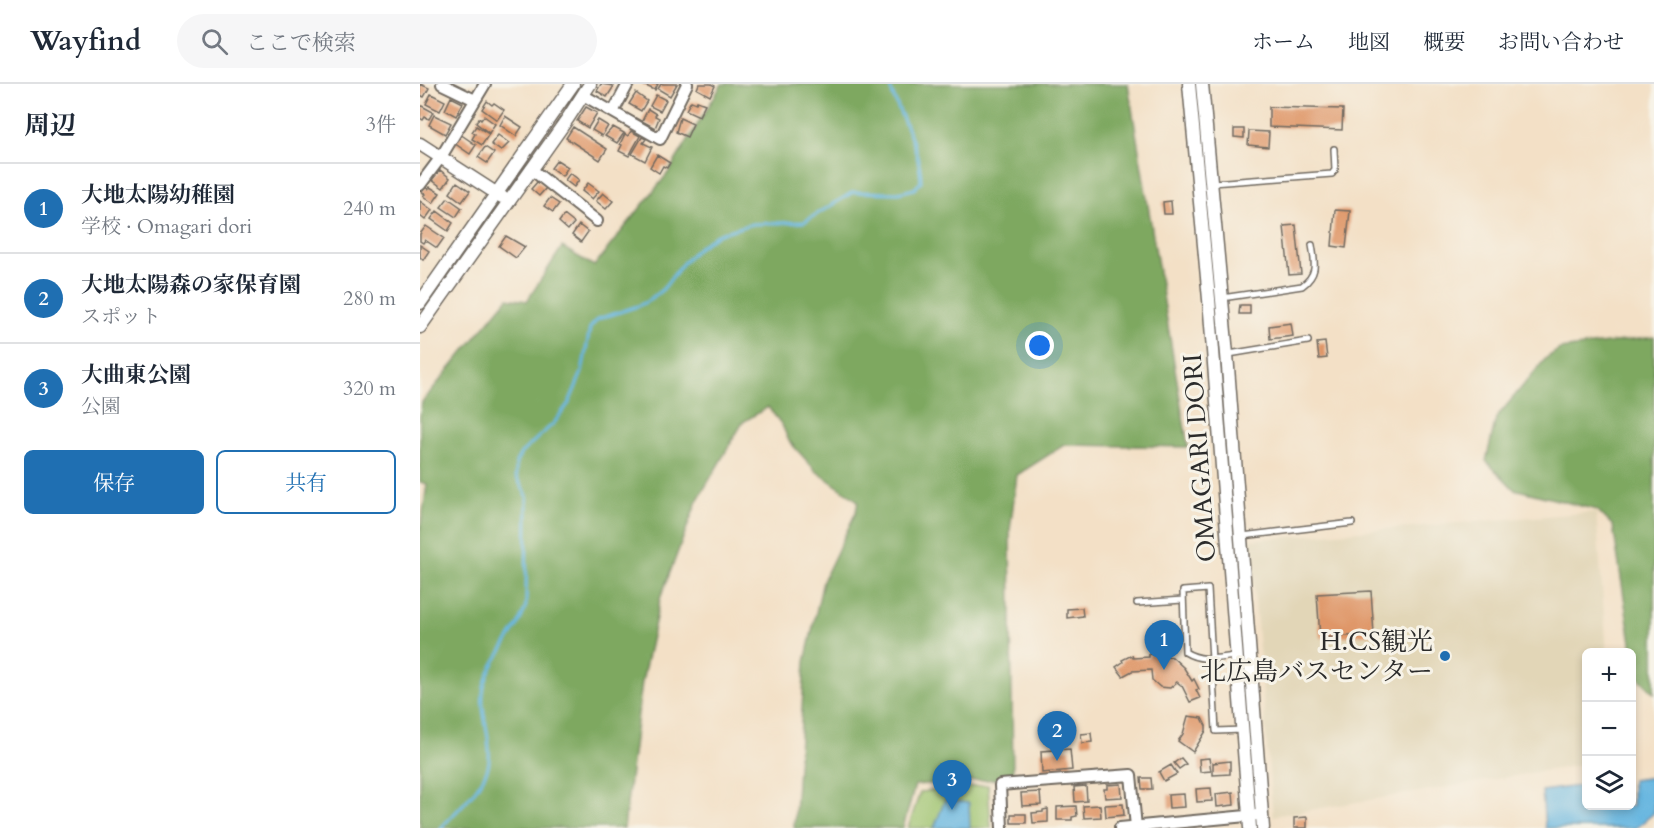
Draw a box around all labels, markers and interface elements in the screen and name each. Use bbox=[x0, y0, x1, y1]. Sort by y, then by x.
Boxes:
search box bbox=[177, 14, 597, 68]
text: Wayfind bbox=[30, 22, 141, 60]
icon: search bbox=[198, 25, 231, 58]
text: ここで検索 bbox=[246, 28, 356, 58]
text: ホーム bbox=[1252, 28, 1315, 57]
text: 地図 bbox=[1348, 28, 1390, 57]
text: 概要 bbox=[1423, 28, 1465, 57]
text: お問い合わせ bbox=[1498, 28, 1624, 57]
text: 周辺 bbox=[24, 108, 76, 143]
text: 3件 bbox=[366, 111, 396, 138]
text: 大地太陽幼稚園 bbox=[81, 180, 235, 210]
text: 1 bbox=[38, 195, 49, 222]
text: 240 m bbox=[343, 195, 396, 222]
text: 学校 · Omagari dori bbox=[81, 213, 252, 240]
text: 大地太陽森の家保育園 bbox=[81, 270, 301, 300]
text: 2 bbox=[38, 285, 49, 312]
text: 280 m bbox=[343, 285, 396, 312]
text: スポット bbox=[81, 303, 161, 330]
your location bbox=[1025, 331, 1054, 360]
street label: OMAGARI DORI bbox=[1175, 353, 1224, 563]
text: 大曲東公園 bbox=[81, 360, 191, 390]
text: 3 bbox=[38, 375, 49, 402]
text: 320 m bbox=[343, 375, 396, 402]
text: 公園 bbox=[81, 393, 121, 420]
button: 保存 bbox=[24, 450, 204, 514]
button: 共有 bbox=[216, 450, 396, 514]
pin: 1 bbox=[1144, 620, 1184, 670]
place label: H.CS観光 北広島バスセンター bbox=[1200, 624, 1433, 689]
map controls bbox=[1582, 648, 1636, 810]
button: + bbox=[1582, 648, 1636, 702]
marker: H.CS観光 北広島バスセンター bbox=[1438, 649, 1452, 663]
button: − bbox=[1582, 702, 1636, 756]
pin: 2 bbox=[1038, 712, 1076, 761]
button: layers bbox=[1582, 756, 1636, 810]
pin: 3 bbox=[932, 760, 972, 810]

